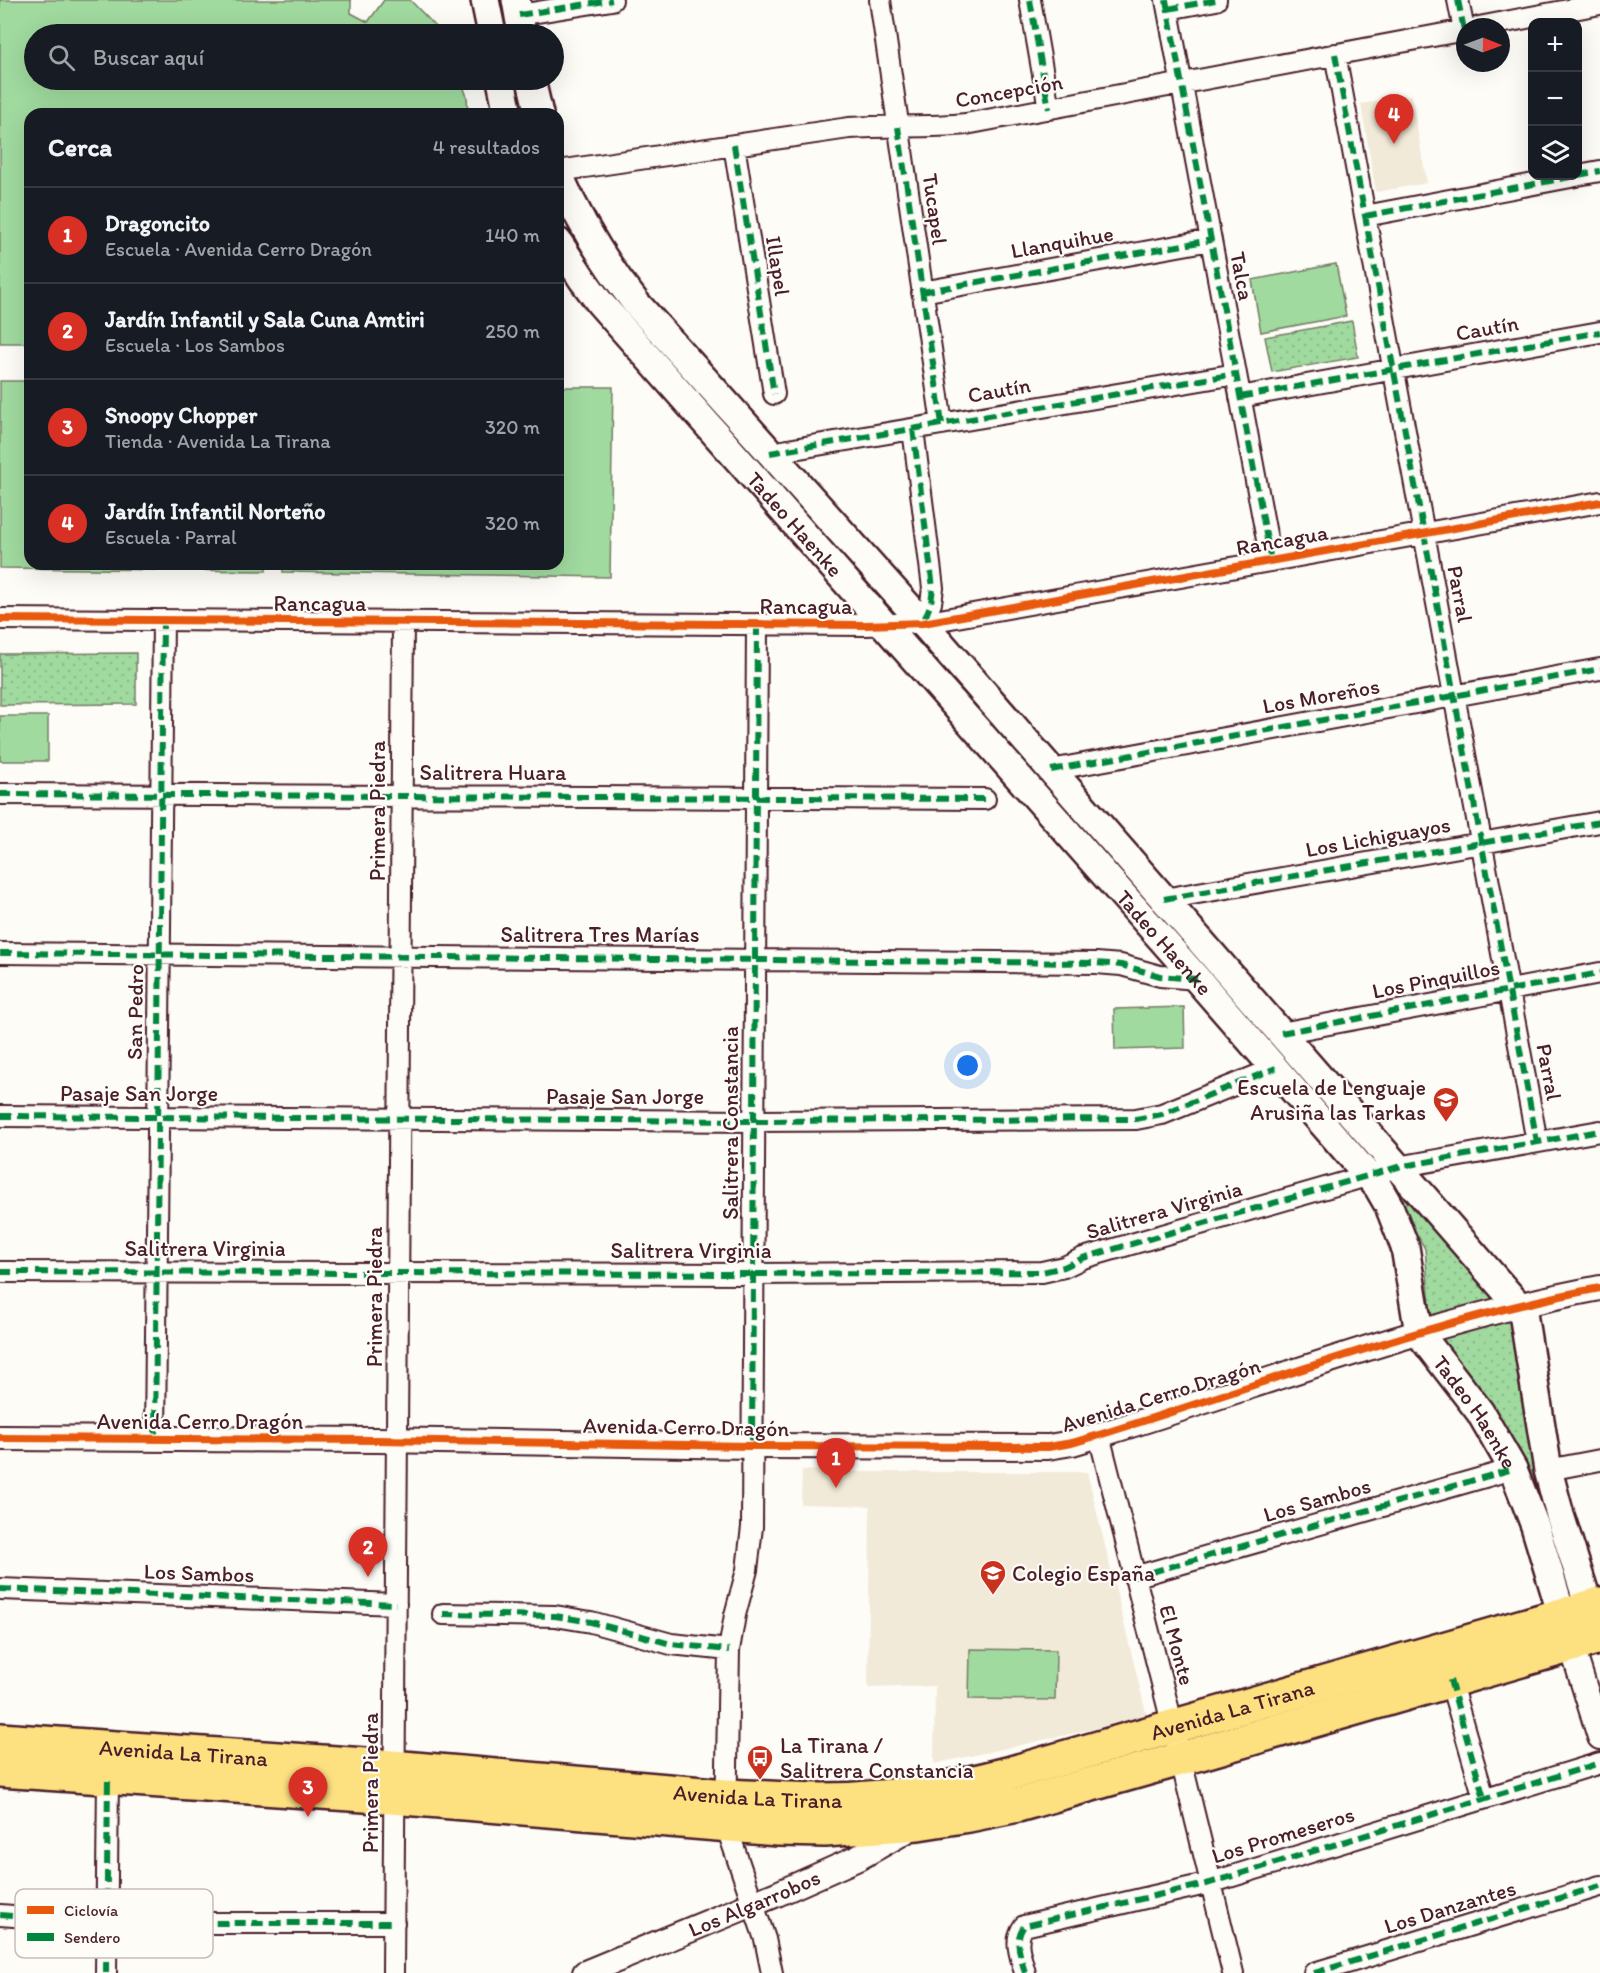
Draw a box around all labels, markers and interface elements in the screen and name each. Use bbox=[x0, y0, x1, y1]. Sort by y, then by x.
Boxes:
north arrow bbox=[1456, 18, 1510, 72]
map controls bbox=[1528, 18, 1582, 180]
button: + bbox=[1528, 18, 1582, 72]
search box bbox=[24, 24, 564, 90]
icon: search bbox=[45, 41, 78, 74]
text: Buscar aquí bbox=[93, 44, 204, 71]
street label: Concepción bbox=[953, 68, 1065, 114]
button: − bbox=[1528, 72, 1582, 126]
pin: 4 bbox=[1374, 94, 1414, 144]
button: layers bbox=[1528, 126, 1582, 180]
text: Cerca bbox=[48, 131, 112, 163]
text: 4 resultados bbox=[433, 135, 540, 159]
street label: Tucapel bbox=[917, 172, 953, 246]
text: Dragoncito bbox=[105, 210, 210, 237]
street label: Llanquihue bbox=[1009, 220, 1115, 264]
text: 1 bbox=[63, 223, 72, 247]
text: 140 m bbox=[485, 223, 540, 247]
street label: Illapel bbox=[760, 234, 796, 298]
text: Escuela · Avenida Cerro Dragón bbox=[105, 237, 372, 261]
street label: Talca bbox=[1224, 250, 1260, 303]
text: Jardín Infantil y Sala Cuna Amtiri bbox=[105, 306, 425, 333]
street label: Cautín bbox=[1454, 309, 1521, 347]
text: 2 bbox=[62, 319, 73, 343]
text: 250 m bbox=[485, 319, 540, 343]
text: Escuela · Los Sambos bbox=[105, 333, 285, 357]
street label: Cautín bbox=[966, 371, 1033, 409]
text: Snoopy Chopper bbox=[105, 402, 257, 429]
text: 3 bbox=[62, 415, 73, 439]
text: 320 m bbox=[485, 415, 540, 439]
text: Tienda · Avenida La Tirana bbox=[105, 429, 331, 453]
street label: Tadeo Haenke bbox=[741, 466, 849, 582]
text: Jardín Infantil Norteño bbox=[105, 498, 325, 525]
text: 4 bbox=[61, 511, 74, 535]
text: 320 m bbox=[485, 511, 540, 535]
street label: Rancagua bbox=[1234, 519, 1331, 561]
text: Escuela · Parral bbox=[105, 525, 237, 549]
street label: Parral bbox=[1441, 563, 1479, 625]
street label: Rancagua bbox=[274, 590, 367, 617]
street label: Rancagua bbox=[760, 593, 853, 620]
street label: Los Moreños bbox=[1260, 672, 1382, 720]
street label: Primera Piedra bbox=[364, 740, 391, 881]
street label: Salitrera Huara bbox=[420, 759, 567, 786]
street label: Los Lichiguayos bbox=[1303, 811, 1453, 863]
street label: Tadeo Haenke bbox=[1111, 884, 1218, 1001]
street label: Salitrera Tres Marías bbox=[500, 921, 700, 948]
street label: Los Pinquillos bbox=[1370, 953, 1502, 1005]
street label: San Pedro bbox=[121, 964, 149, 1060]
street label: Salitrera Constancia bbox=[717, 1026, 744, 1220]
street label: Parral bbox=[1530, 1041, 1568, 1103]
your location bbox=[953, 1051, 982, 1080]
place label: Escuela de Lenguaje Arusiña las Tarkas bbox=[1237, 1074, 1426, 1126]
street label: Pasaje San Jorge bbox=[60, 1080, 218, 1107]
street label: Pasaje San Jorge bbox=[546, 1083, 704, 1110]
school or university icon: Escuela de Lenguaje Arusiña las Tarkas bbox=[1431, 1085, 1461, 1123]
street label: Salitrera Virginia bbox=[1083, 1175, 1245, 1245]
street label: Primera Piedra bbox=[361, 1226, 388, 1367]
street label: Salitrera Virginia bbox=[124, 1235, 286, 1262]
street label: Salitrera Virginia bbox=[610, 1237, 772, 1264]
street label: Tadeo Haenke bbox=[1427, 1350, 1523, 1474]
street label: Avenida Cerro Dragón bbox=[1058, 1352, 1264, 1438]
street label: Avenida Cerro Dragón bbox=[97, 1408, 303, 1435]
street label: Avenida Cerro Dragón bbox=[583, 1412, 790, 1442]
pin: 1 bbox=[816, 1438, 856, 1488]
street label: Los Sambos bbox=[1260, 1472, 1374, 1528]
pin: 2 bbox=[348, 1528, 388, 1577]
street label: Los Sambos bbox=[143, 1558, 255, 1588]
school or university icon: Colegio España bbox=[978, 1558, 1008, 1596]
place label: Colegio España bbox=[1012, 1560, 1156, 1587]
street label: El Monte bbox=[1153, 1602, 1201, 1688]
street label: Avenida La Tirana bbox=[1147, 1673, 1318, 1746]
street label: Primera Piedra bbox=[357, 1712, 384, 1853]
place label: La Tirana / Salitrera Constancia bbox=[780, 1732, 974, 1784]
street label: Avenida La Tirana bbox=[98, 1733, 269, 1772]
bus stop icon: La Tirana / Salitrera Constancia bbox=[745, 1743, 775, 1781]
pin: 3 bbox=[288, 1768, 328, 1817]
street label: Avenida La Tirana bbox=[672, 1778, 843, 1814]
street label: Los Promeseros bbox=[1208, 1800, 1358, 1870]
street label: Los Algarrobos bbox=[684, 1863, 824, 1943]
street label: Los Danzantes bbox=[1381, 1874, 1519, 1940]
legend bbox=[15, 1889, 213, 1958]
text: Ciclovía bbox=[64, 1901, 119, 1920]
text: Sendero bbox=[64, 1928, 120, 1947]

